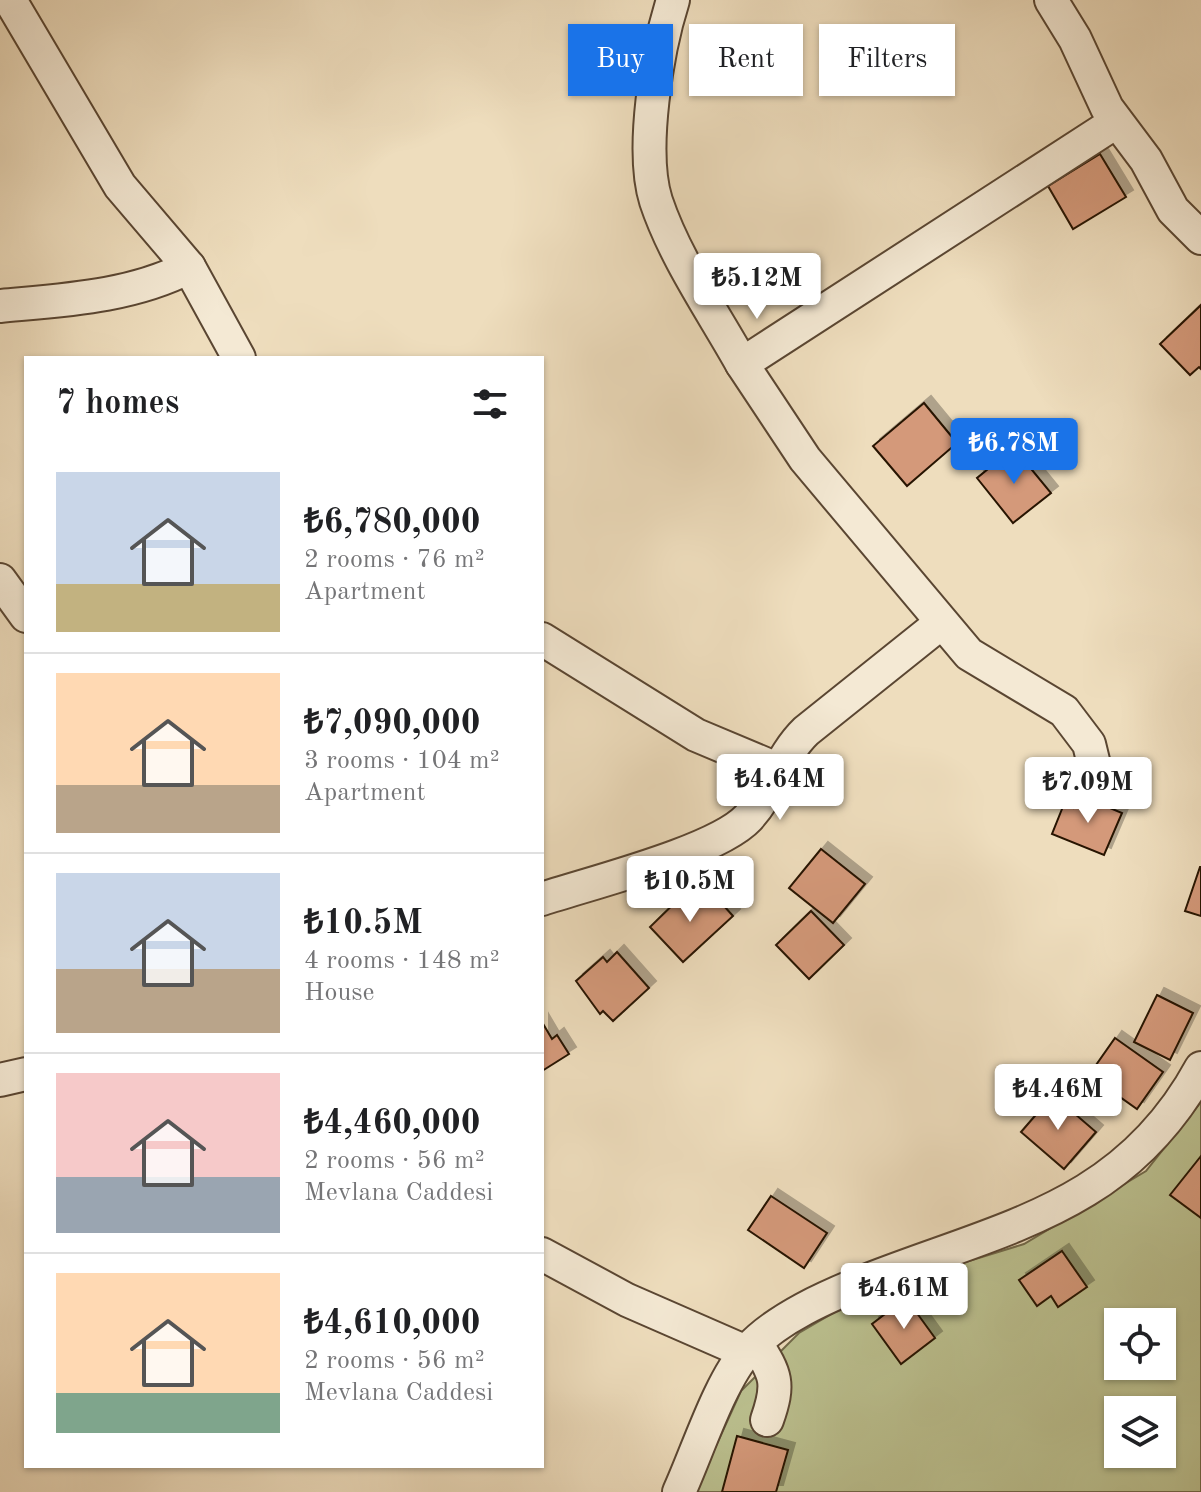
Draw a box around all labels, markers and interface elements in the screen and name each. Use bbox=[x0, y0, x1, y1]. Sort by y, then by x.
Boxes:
chip: Buy bbox=[568, 24, 673, 96]
chip: Rent bbox=[689, 24, 803, 96]
chip: Filters bbox=[819, 24, 955, 96]
pin: ₺5.12M bbox=[692, 253, 822, 321]
text: ₺5.12M bbox=[712, 266, 802, 292]
icon: filters bbox=[468, 382, 512, 426]
text: 7 homes bbox=[56, 387, 179, 421]
pin: ₺6.78M bbox=[949, 418, 1079, 486]
text: ₺6.78M bbox=[969, 431, 1059, 457]
icon: home bbox=[120, 504, 216, 600]
text: ₺6,780,000 bbox=[304, 506, 481, 540]
text: 2 rooms · 76 m² bbox=[304, 547, 485, 573]
text: Apartment bbox=[304, 579, 426, 605]
icon: home bbox=[120, 705, 216, 801]
text: ₺7,090,000 bbox=[304, 707, 481, 741]
text: 3 rooms · 104 m² bbox=[304, 748, 500, 774]
pin: ₺4.64M bbox=[715, 754, 845, 822]
pin: ₺7.09M bbox=[1023, 757, 1153, 825]
text: ₺4.64M bbox=[735, 767, 825, 793]
text: ₺7.09M bbox=[1043, 770, 1133, 796]
text: Apartment bbox=[304, 780, 426, 806]
pin: ₺10.5M bbox=[625, 856, 755, 924]
text: ₺10.5M bbox=[645, 869, 735, 895]
icon: home bbox=[120, 905, 216, 1001]
text: ₺10.5M bbox=[304, 907, 422, 941]
text: 4 rooms · 148 m² bbox=[304, 948, 500, 974]
text: House bbox=[304, 980, 375, 1006]
pin: ₺4.46M bbox=[993, 1064, 1123, 1132]
text: ₺4.46M bbox=[1013, 1077, 1103, 1103]
icon: home bbox=[120, 1105, 216, 1201]
text: ₺4,460,000 bbox=[304, 1107, 481, 1141]
text: 2 rooms · 56 m² bbox=[304, 1148, 485, 1174]
text: Mevlana Caddesi bbox=[304, 1180, 493, 1206]
pin: ₺4.61M bbox=[839, 1263, 969, 1331]
text: ₺4.61M bbox=[859, 1276, 949, 1302]
icon: home bbox=[120, 1305, 216, 1401]
text: ₺4,610,000 bbox=[304, 1307, 481, 1341]
map controls bbox=[1104, 1308, 1176, 1468]
button: locate bbox=[1104, 1308, 1176, 1380]
text: 2 rooms · 56 m² bbox=[304, 1348, 485, 1374]
text: Mevlana Caddesi bbox=[304, 1380, 493, 1406]
button: layers bbox=[1104, 1396, 1176, 1468]

